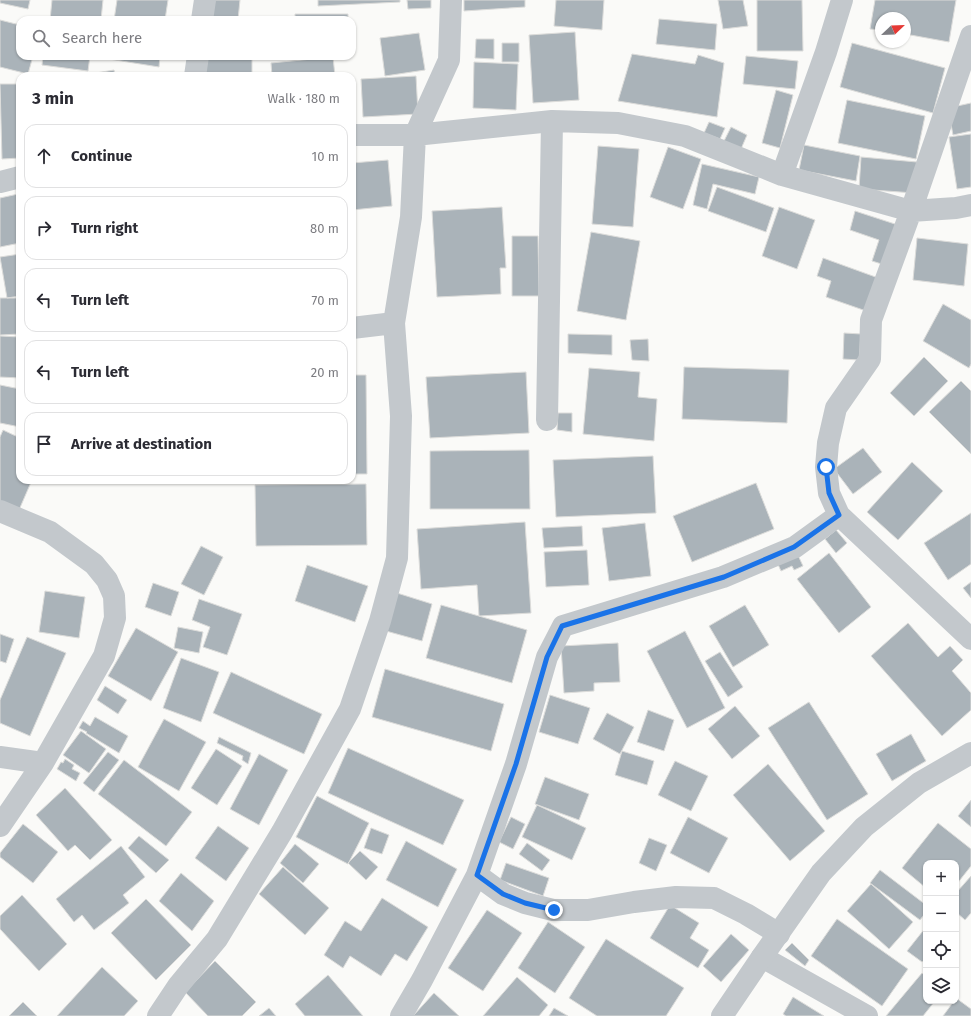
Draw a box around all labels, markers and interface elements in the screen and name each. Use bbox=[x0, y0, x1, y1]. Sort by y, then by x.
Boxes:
north arrow bbox=[875, 12, 911, 48]
search box bbox=[16, 16, 356, 60]
icon: search bbox=[30, 27, 52, 49]
text: Search here bbox=[62, 29, 142, 47]
text: 3 min bbox=[32, 88, 74, 109]
text: Walk · 180 m bbox=[268, 91, 340, 106]
icon: ahead bbox=[33, 145, 55, 167]
text: Continue bbox=[71, 147, 132, 165]
text: 10 m bbox=[312, 149, 339, 164]
icon: right bbox=[33, 217, 55, 239]
text: Turn right bbox=[71, 219, 138, 237]
text: 80 m bbox=[310, 221, 339, 236]
icon: left bbox=[33, 289, 55, 311]
text: Turn left bbox=[71, 291, 129, 309]
text: 70 m bbox=[312, 293, 339, 308]
icon: left bbox=[33, 361, 55, 383]
text: Turn left bbox=[71, 363, 129, 381]
text: 20 m bbox=[311, 365, 339, 380]
icon: arrive bbox=[33, 433, 55, 455]
text: Arrive at destination bbox=[71, 435, 212, 453]
route start bbox=[817, 458, 835, 476]
map controls bbox=[923, 860, 959, 1004]
button: + bbox=[923, 860, 959, 896]
button: − bbox=[923, 896, 959, 932]
route end bbox=[545, 901, 563, 919]
button: locate bbox=[923, 932, 959, 968]
button: layers bbox=[923, 968, 959, 1004]

